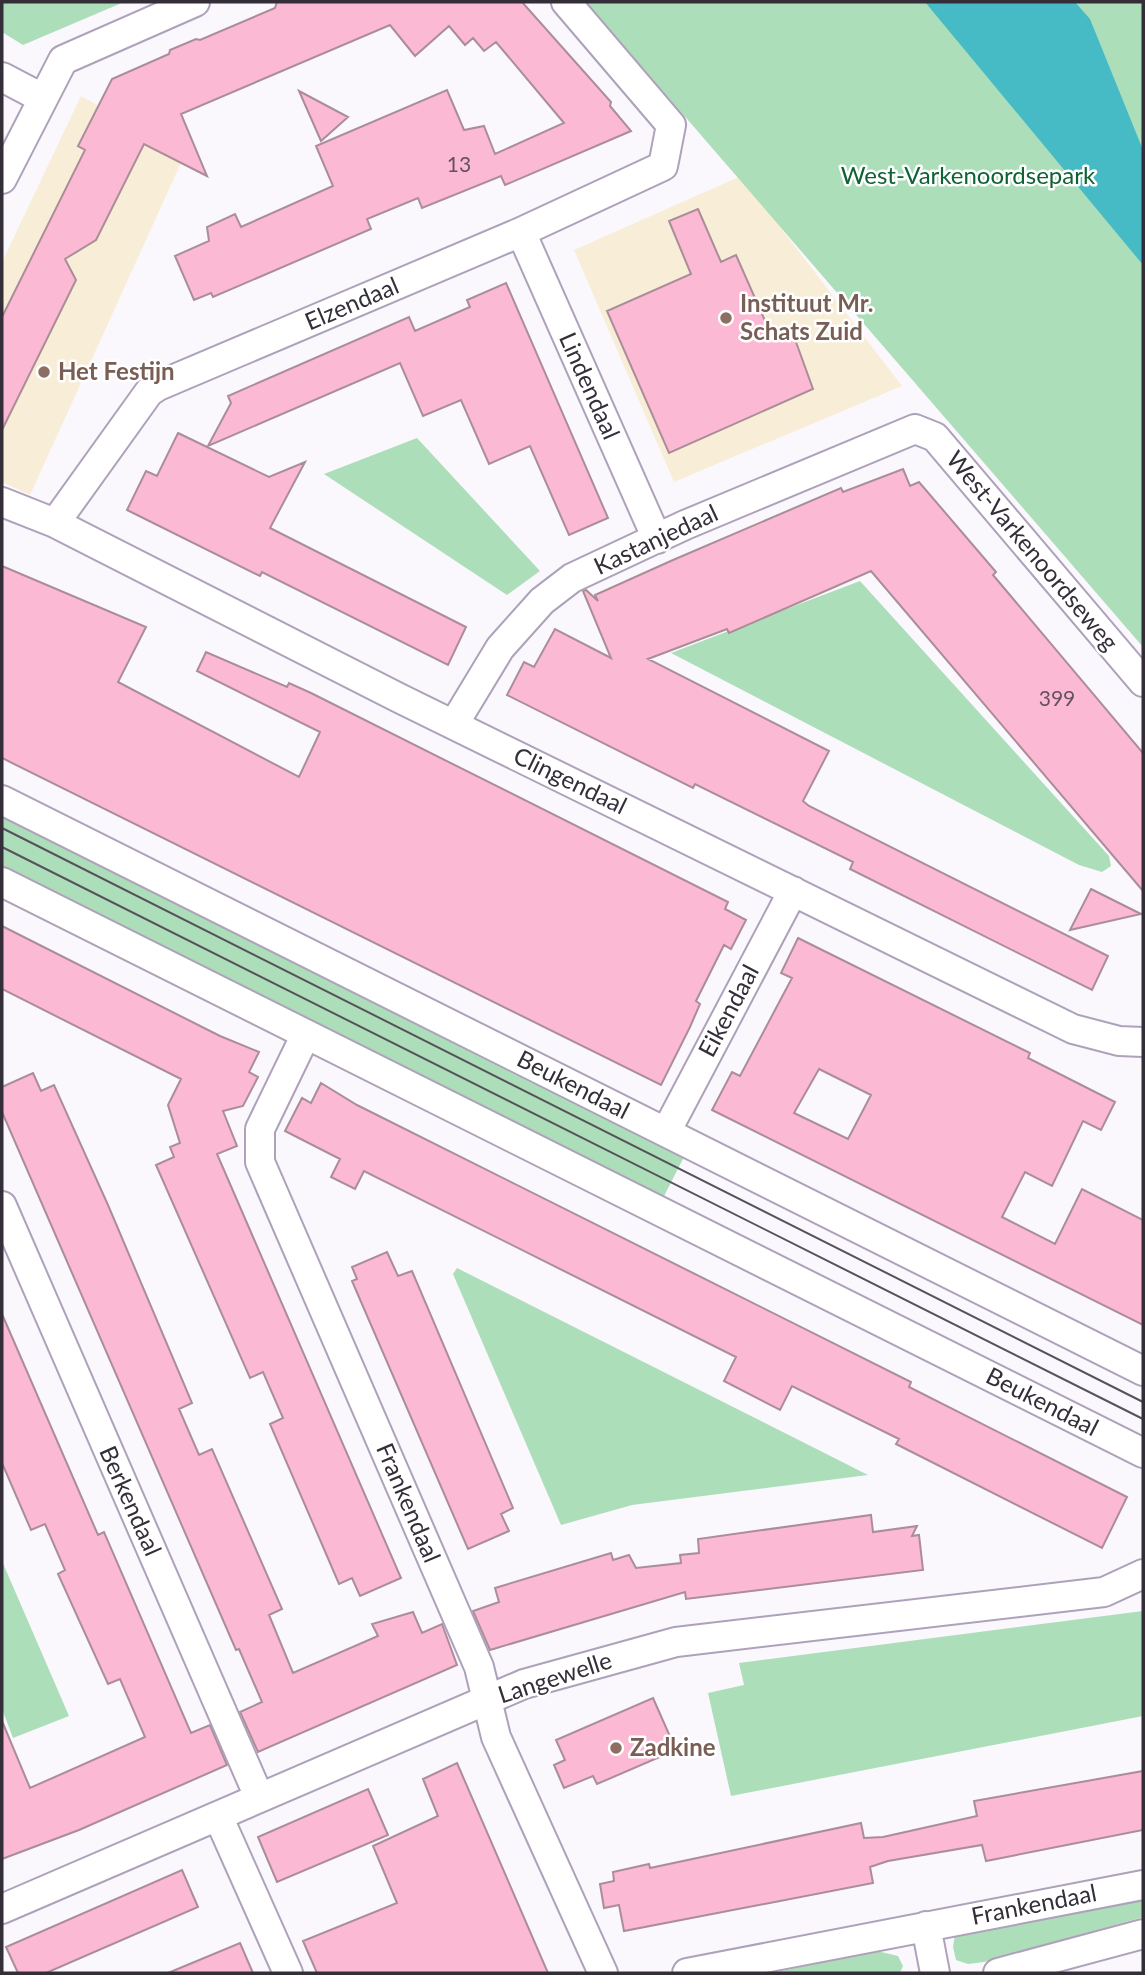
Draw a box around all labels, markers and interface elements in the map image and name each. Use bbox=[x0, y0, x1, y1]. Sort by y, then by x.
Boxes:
house number: 13 bbox=[447, 151, 471, 176]
park label: West-Varkenoordsepark bbox=[841, 160, 1096, 189]
street label: Elzendaal bbox=[300, 270, 403, 335]
place label: Instituut Mr. Schats Zuid bbox=[740, 288, 873, 345]
marker: Instituut Mr. Schats Zuid bbox=[718, 310, 734, 326]
street label: Lindendaal bbox=[554, 327, 627, 443]
place label: Het Festijn bbox=[58, 356, 175, 385]
marker: Het Festijn bbox=[36, 364, 52, 380]
street label: West-Varkenoordseweg bbox=[941, 444, 1125, 656]
street label: Kastanjedaal bbox=[589, 497, 722, 580]
house number: 399 bbox=[1039, 685, 1075, 710]
street label: Clingendaal bbox=[509, 740, 632, 819]
street label: Eikendaal bbox=[691, 959, 764, 1061]
street label: Beukendaal bbox=[513, 1043, 635, 1124]
street label: Beukendaal bbox=[982, 1360, 1104, 1441]
street label: Frankendaal bbox=[371, 1438, 448, 1567]
street label: Berkendaal bbox=[94, 1441, 168, 1560]
street label: Langewelle bbox=[494, 1645, 615, 1709]
place label: Zadkine bbox=[630, 1732, 716, 1761]
marker: Zadkine bbox=[608, 1740, 624, 1756]
street label: Frankendaal bbox=[969, 1877, 1099, 1930]

